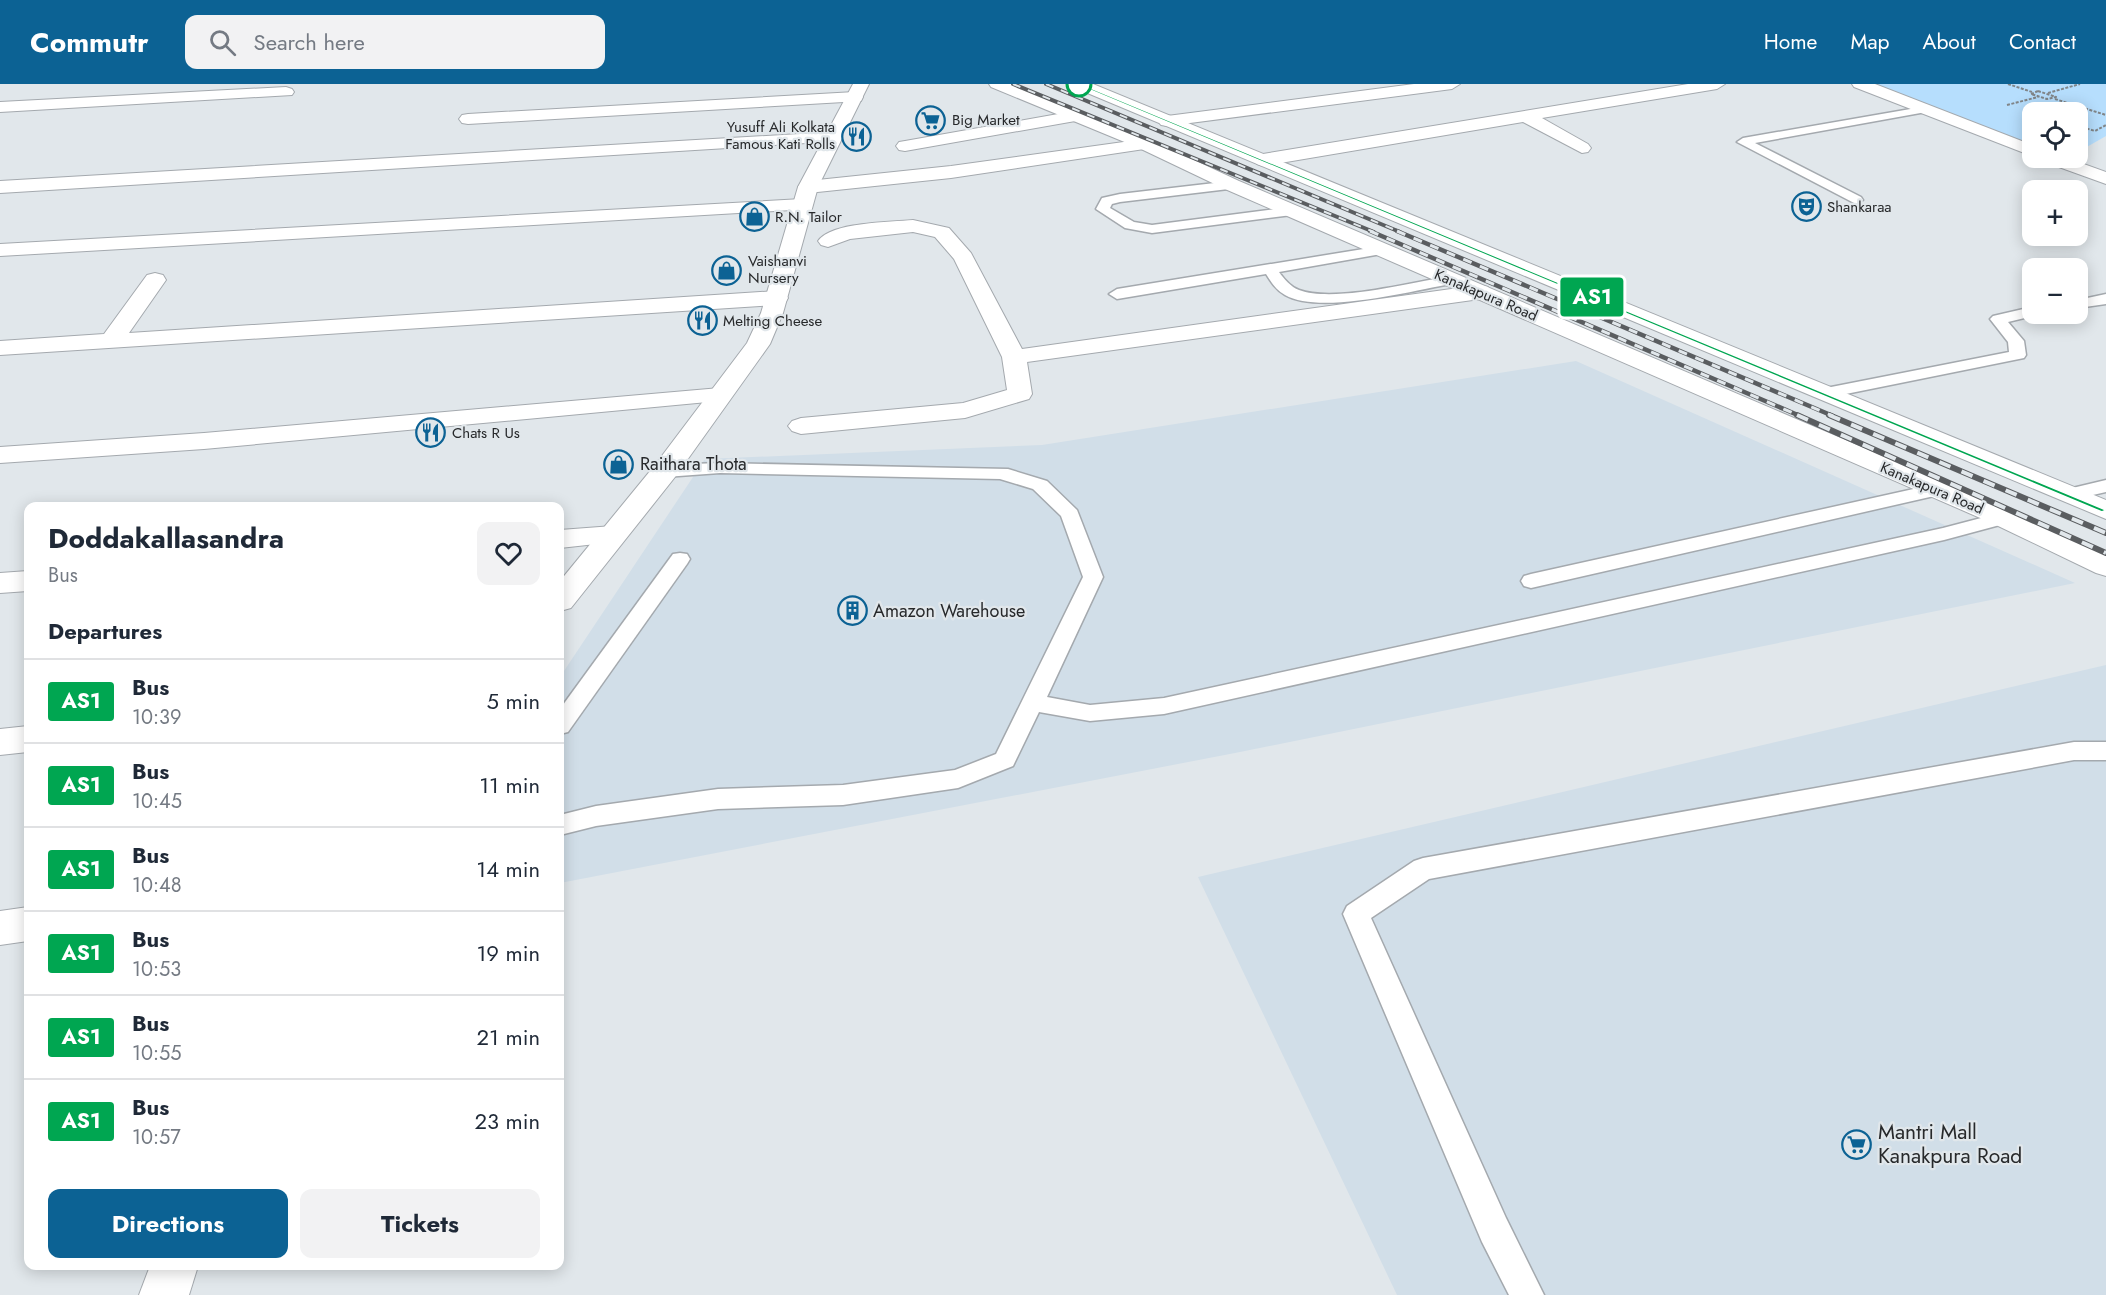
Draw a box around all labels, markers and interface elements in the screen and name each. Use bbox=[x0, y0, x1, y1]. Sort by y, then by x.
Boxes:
search box bbox=[185, 15, 605, 69]
text: Commutr bbox=[30, 22, 149, 63]
icon: search bbox=[206, 26, 239, 59]
text: Search here bbox=[254, 26, 365, 58]
text: Home bbox=[1764, 27, 1817, 57]
text: Map bbox=[1850, 27, 1890, 57]
text: About bbox=[1923, 27, 1976, 57]
text: Contact bbox=[2009, 27, 2076, 57]
unlabelled marker bbox=[1066, 71, 1092, 97]
map controls bbox=[2022, 102, 2088, 324]
button: locate bbox=[2022, 102, 2088, 168]
supermarket icon: Big Market bbox=[915, 104, 947, 136]
place label: Big Market bbox=[952, 109, 1020, 131]
place label: Yusuff Ali Kolkata Famous Kati Rolls bbox=[725, 116, 835, 155]
restaurant icon: Yusuff Ali Kolkata Famous Kati Rolls bbox=[840, 120, 872, 152]
button: + bbox=[2022, 180, 2088, 246]
theatre icon: Shankaraa bbox=[1790, 191, 1822, 223]
place label: Shankaraa bbox=[1827, 196, 1892, 218]
shop icon: R.N. Tailor bbox=[738, 201, 770, 233]
place label: R.N. Tailor bbox=[775, 206, 843, 228]
place label: Vaishanvi Nursery bbox=[748, 250, 807, 289]
shop icon: Vaishanvi Nursery bbox=[711, 254, 743, 286]
button: − bbox=[2022, 258, 2088, 324]
street label: Kanakapura Road bbox=[1431, 263, 1541, 327]
line badge: AS1 bbox=[1558, 278, 1626, 316]
text: AS1 bbox=[1572, 282, 1612, 312]
restaurant icon: Melting Cheese bbox=[686, 305, 718, 337]
place label: Melting Cheese bbox=[723, 310, 822, 332]
restaurant icon: Chats R Us bbox=[415, 417, 447, 449]
place label: Chats R Us bbox=[452, 422, 520, 444]
shop icon: Raithara Thota bbox=[603, 448, 635, 480]
place label: Raithara Thota bbox=[640, 451, 747, 477]
street label: Kanakapura Road bbox=[1877, 456, 1987, 520]
text: Doddakallasandra bbox=[48, 518, 284, 559]
button: heart bbox=[477, 522, 540, 585]
text: Bus bbox=[48, 561, 78, 590]
building icon: Amazon Warehouse bbox=[836, 595, 868, 627]
place label: Amazon Warehouse bbox=[873, 598, 1025, 624]
text: Departures bbox=[48, 615, 162, 647]
text: Bus bbox=[132, 671, 169, 703]
text: 5 min bbox=[487, 685, 540, 717]
text: AS1 bbox=[61, 686, 101, 716]
text: 10:39 bbox=[132, 703, 181, 732]
text: Bus bbox=[132, 755, 169, 787]
text: 11 min bbox=[479, 769, 540, 801]
text: AS1 bbox=[61, 770, 101, 800]
text: 10:45 bbox=[132, 787, 182, 816]
text: Bus bbox=[132, 839, 169, 871]
text: 14 min bbox=[476, 853, 540, 885]
text: AS1 bbox=[61, 854, 101, 884]
text: 10:48 bbox=[132, 871, 182, 900]
text: Bus bbox=[132, 923, 169, 955]
text: 19 min bbox=[476, 937, 540, 969]
text: AS1 bbox=[61, 938, 101, 968]
text: 10:53 bbox=[132, 955, 181, 984]
text: Bus bbox=[132, 1007, 169, 1039]
text: 21 min bbox=[477, 1021, 540, 1053]
text: AS1 bbox=[61, 1022, 101, 1052]
text: 10:55 bbox=[132, 1039, 182, 1068]
text: Bus bbox=[132, 1091, 169, 1123]
text: 23 min bbox=[474, 1105, 540, 1137]
text: AS1 bbox=[61, 1106, 101, 1136]
place label: Mantri Mall Kanakpura Road bbox=[1878, 1117, 2022, 1171]
text: 10:57 bbox=[132, 1123, 181, 1152]
supermarket icon: Mantri Mall Kanakpura Road bbox=[1841, 1128, 1873, 1160]
button: Directions bbox=[48, 1189, 288, 1258]
button: Tickets bbox=[300, 1189, 540, 1258]

